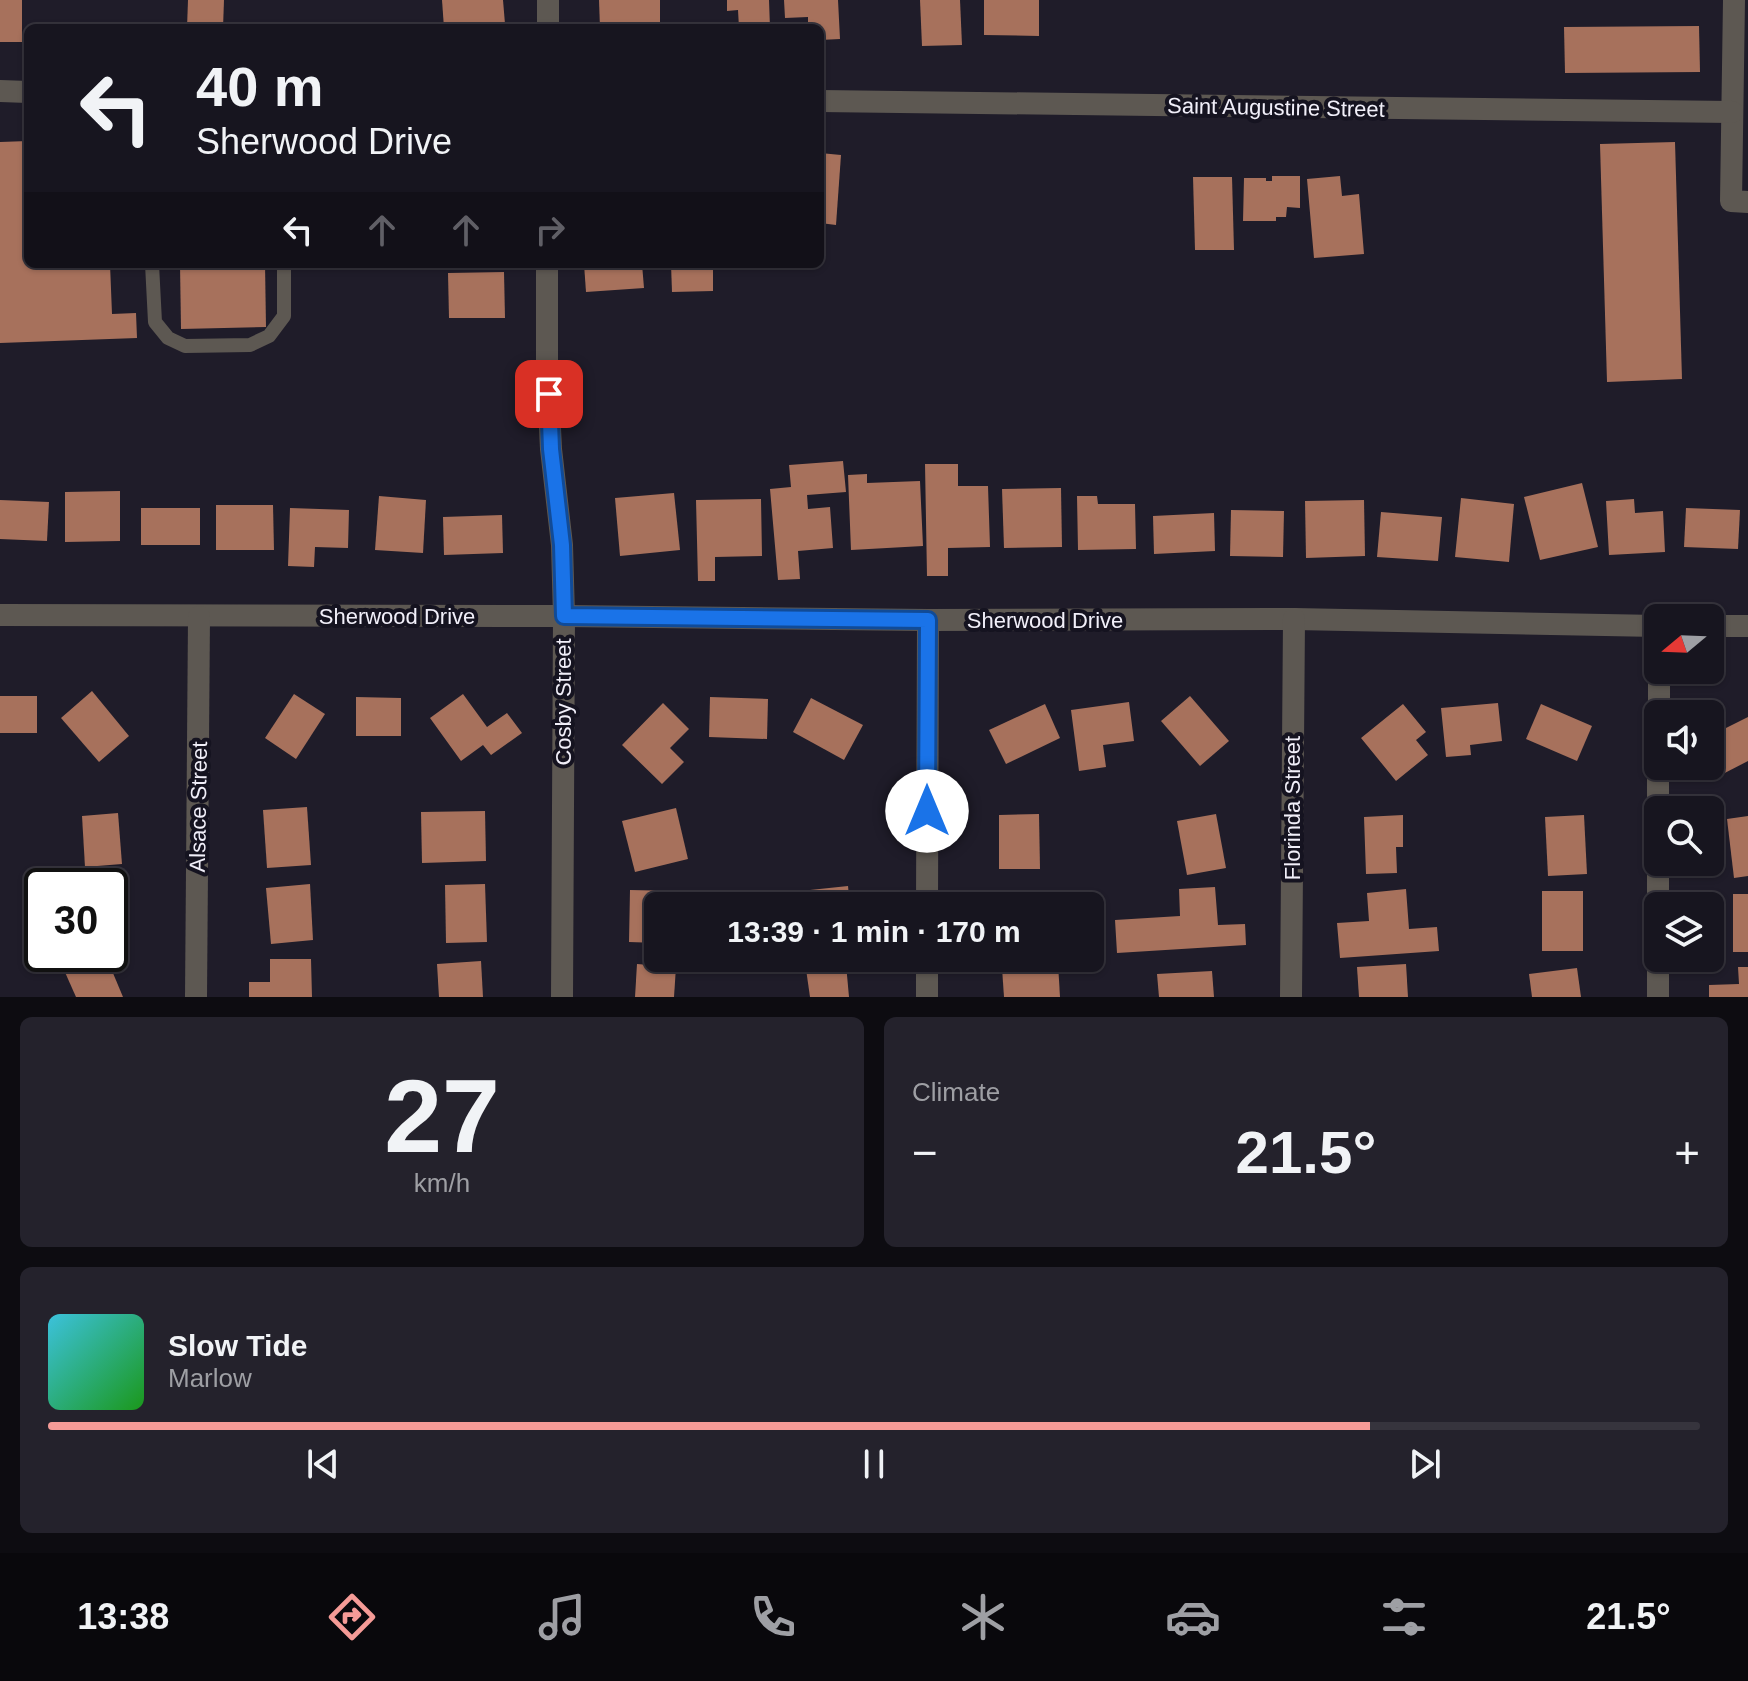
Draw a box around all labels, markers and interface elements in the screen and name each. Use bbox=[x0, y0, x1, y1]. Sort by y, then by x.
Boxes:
text: 40 m bbox=[196, 55, 324, 118]
icon: left bbox=[64, 56, 168, 160]
street label: Saint Augustine Street bbox=[1167, 93, 1385, 122]
text: Sherwood Drive bbox=[196, 121, 452, 162]
icon: left bbox=[276, 208, 320, 252]
icon: ahead bbox=[360, 208, 404, 252]
icon: ahead bbox=[444, 208, 488, 252]
icon: right bbox=[528, 208, 572, 252]
pin bbox=[515, 360, 583, 428]
icon: arrive bbox=[527, 372, 571, 416]
street label: Sherwood Drive bbox=[319, 604, 475, 629]
north arrow bbox=[1644, 604, 1724, 684]
map controls bbox=[1644, 604, 1724, 972]
street label: Sherwood Drive bbox=[967, 608, 1123, 633]
street label: Cosby Street bbox=[551, 638, 576, 766]
button: sound bbox=[1644, 700, 1724, 780]
street label: Florinda Street bbox=[1280, 736, 1305, 880]
street label: Alsace Street bbox=[185, 741, 212, 873]
position arrow bbox=[885, 769, 969, 853]
button: search bbox=[1644, 796, 1724, 876]
speed limit sign: 30 bbox=[24, 868, 128, 972]
button: layers bbox=[1644, 892, 1724, 972]
text: 13:39 · 1 min · 170 m bbox=[727, 915, 1021, 948]
text: 27 bbox=[384, 1058, 500, 1174]
text: Climate bbox=[912, 1077, 1000, 1107]
text: 21.5° bbox=[1236, 1119, 1376, 1186]
text: − bbox=[912, 1128, 938, 1177]
text: + bbox=[1674, 1128, 1700, 1177]
text: km/h bbox=[414, 1168, 470, 1198]
text: Slow Tide bbox=[168, 1329, 307, 1362]
text: Marlow bbox=[168, 1363, 252, 1393]
icon: previous bbox=[301, 1442, 345, 1486]
icon: pause bbox=[852, 1442, 896, 1486]
icon: next bbox=[1403, 1442, 1447, 1486]
icon: directions bbox=[324, 1589, 380, 1645]
icon: music bbox=[534, 1589, 590, 1645]
icon: phone bbox=[745, 1589, 801, 1645]
icon: climate bbox=[955, 1589, 1011, 1645]
icon: car bbox=[1165, 1589, 1221, 1645]
icon: filters bbox=[1376, 1589, 1432, 1645]
text: 13:38 bbox=[77, 1596, 169, 1637]
text: 21.5° bbox=[1586, 1596, 1671, 1637]

